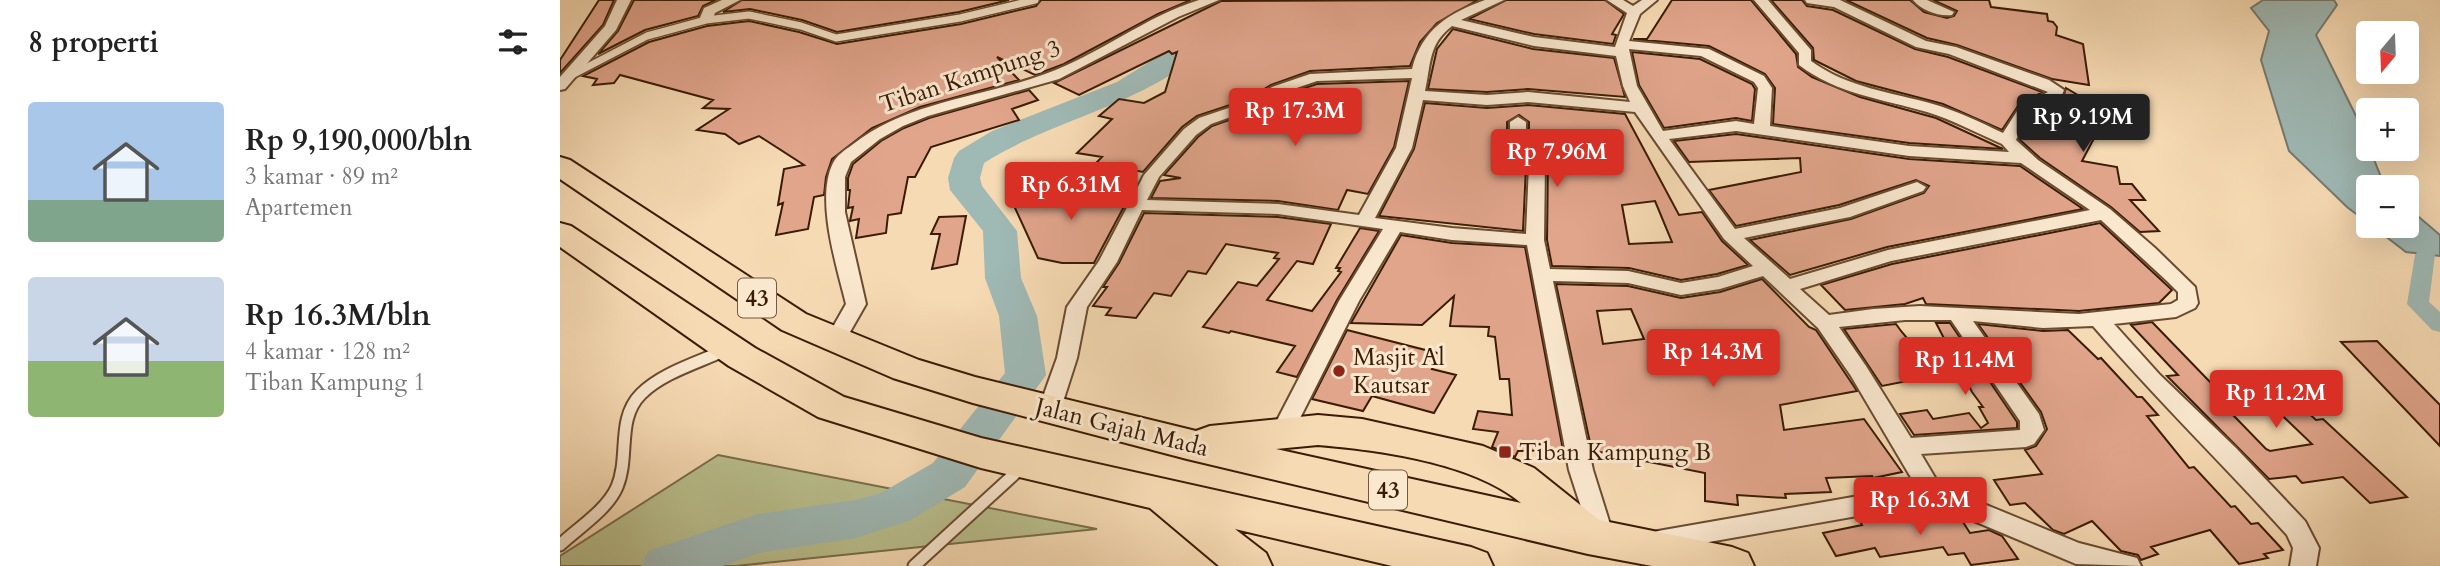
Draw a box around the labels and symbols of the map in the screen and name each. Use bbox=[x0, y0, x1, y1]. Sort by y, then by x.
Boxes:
north arrow bbox=[2356, 21, 2418, 84]
street label: Tiban Kampung 3 bbox=[876, 32, 1065, 121]
pin: Rp 17.3M bbox=[1223, 88, 1367, 148]
pin: Rp 9.19M bbox=[2011, 94, 2155, 154]
pin: Rp 7.96M bbox=[1485, 130, 1629, 189]
pin: Rp 6.31M bbox=[999, 162, 1143, 222]
road number: 43 bbox=[738, 278, 776, 318]
pin: Rp 14.3M bbox=[1641, 330, 1785, 389]
pin: Rp 11.4M bbox=[1893, 338, 2037, 397]
place label: Masjit Al Kautsar bbox=[1353, 341, 1445, 402]
marker: Masjit Al Kautsar bbox=[1331, 363, 1347, 379]
pin: Rp 11.2M bbox=[2204, 370, 2348, 430]
street label: Jalan Gajah Mada bbox=[1029, 389, 1212, 465]
place label: Tiban Kampung B bbox=[1519, 436, 1711, 469]
marker: Tiban Kampung B bbox=[1497, 444, 1513, 460]
road number: 43 bbox=[1369, 470, 1407, 510]
pin: Rp 16.3M bbox=[1848, 477, 1992, 537]

